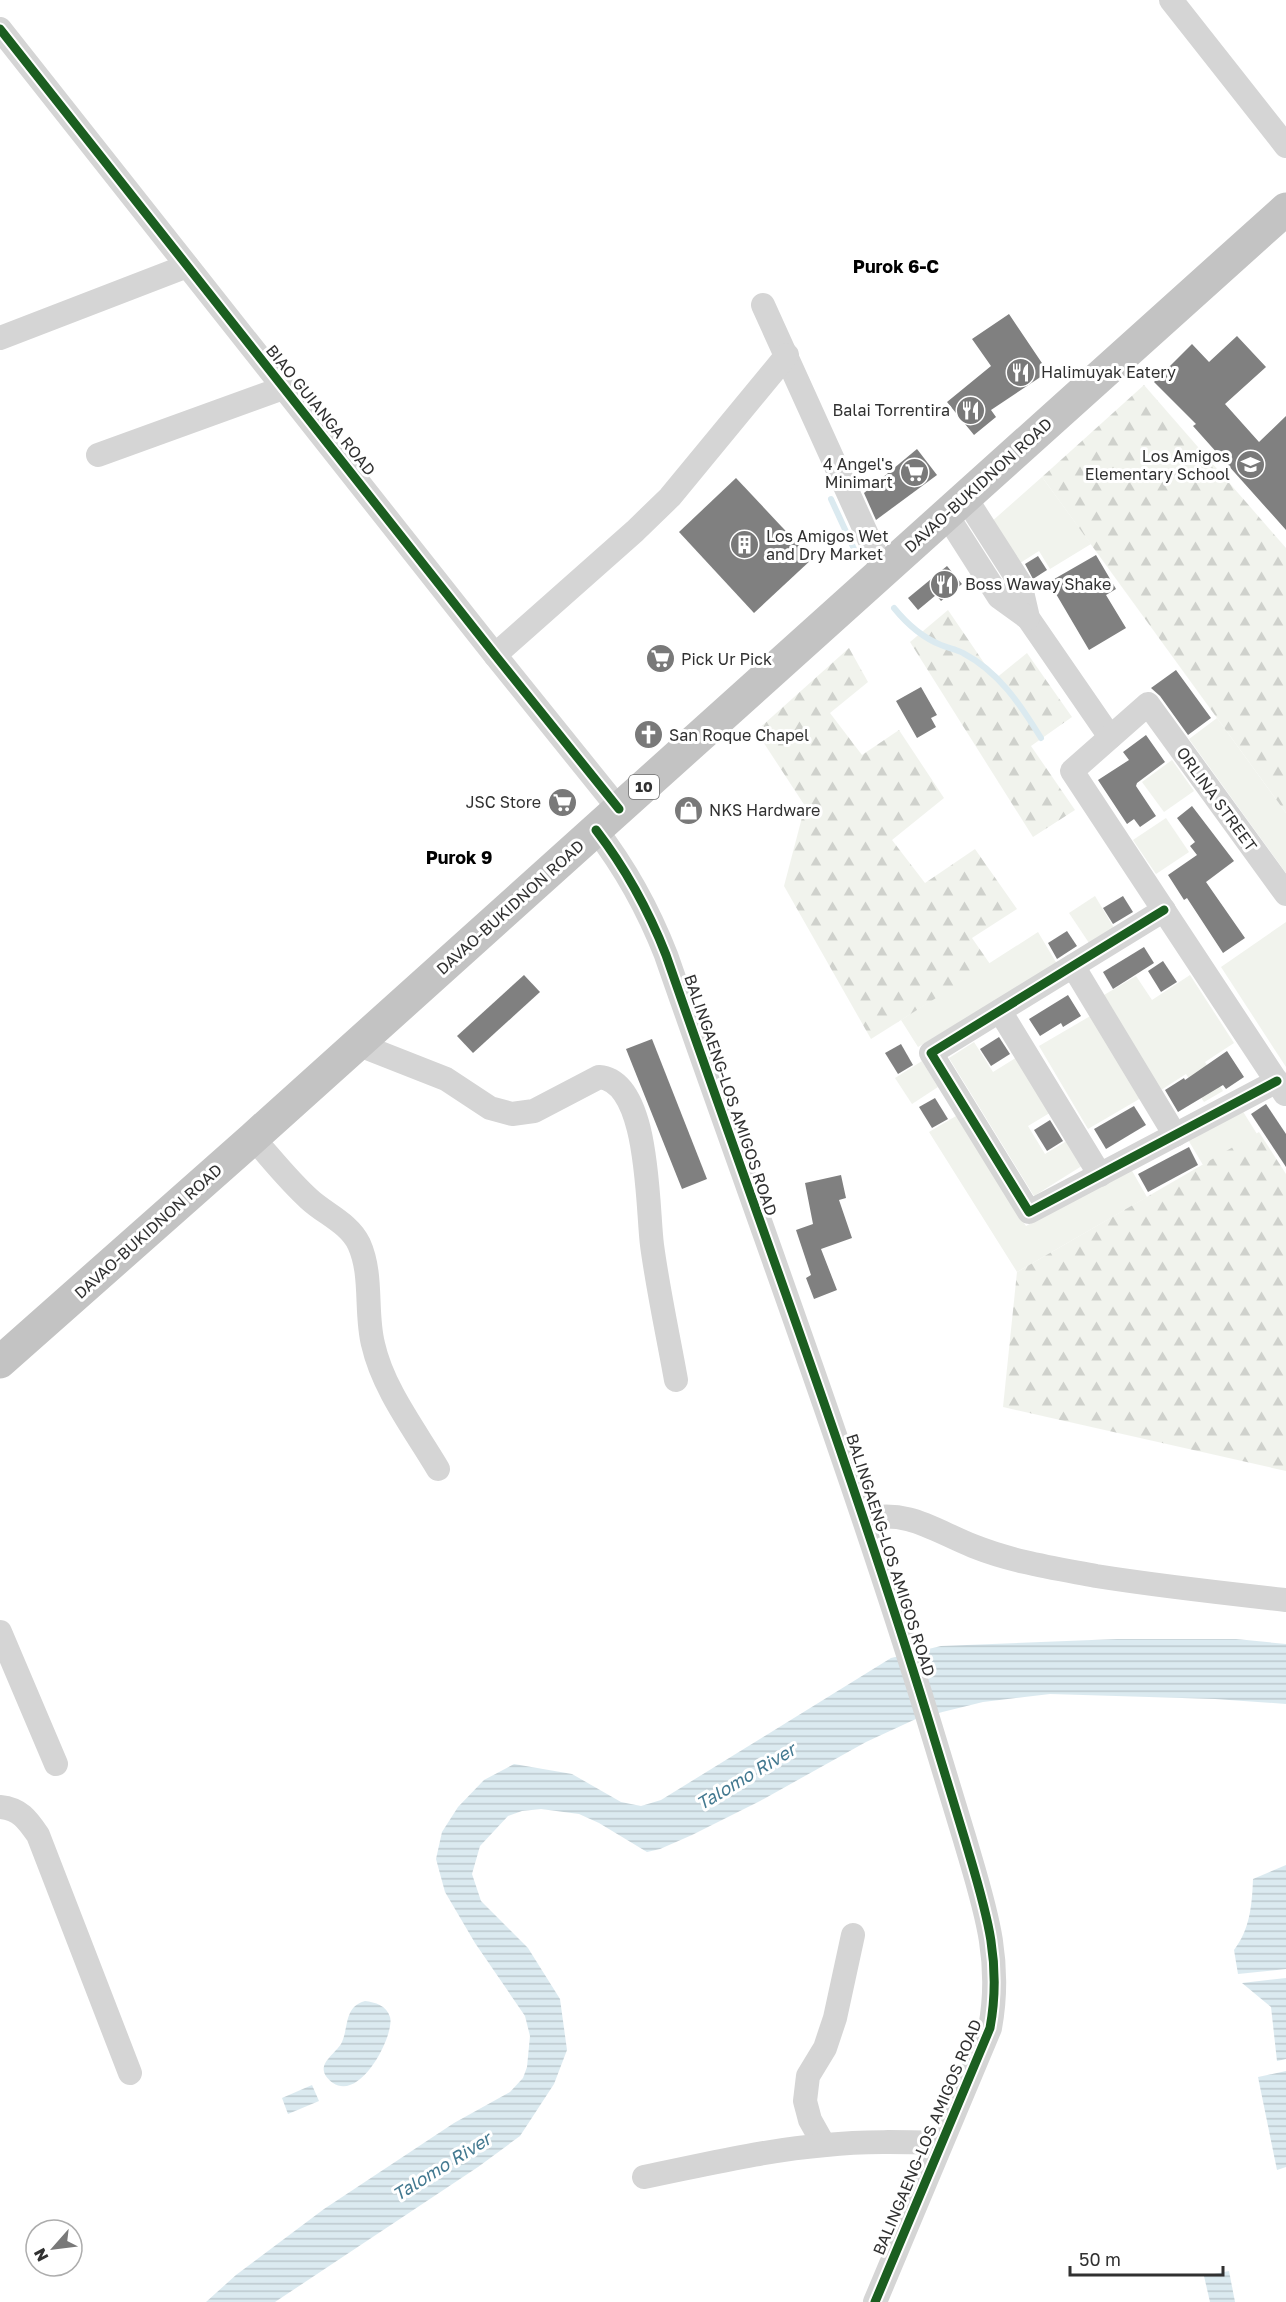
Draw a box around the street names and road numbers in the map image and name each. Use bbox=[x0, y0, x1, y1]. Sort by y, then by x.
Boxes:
street label: BIAO GUIANGA ROAD bbox=[262, 340, 380, 480]
street label: DAVAO-BUKIDNON ROAD bbox=[900, 413, 1056, 557]
street label: ORLINA STREET bbox=[1172, 743, 1262, 855]
road number: 10 bbox=[629, 775, 659, 799]
street label: DAVAO-BUKIDNON ROAD bbox=[432, 835, 588, 979]
street label: BALINGAENG-LOS AMIGOS ROAD bbox=[680, 972, 782, 1218]
street label: DAVAO-BUKIDNON ROAD bbox=[70, 1159, 226, 1303]
street label: BALINGAENG-LOS AMIGOS ROAD bbox=[842, 1431, 940, 1679]
street label: BALINGAENG-LOS AMIGOS ROAD bbox=[868, 2016, 986, 2258]

